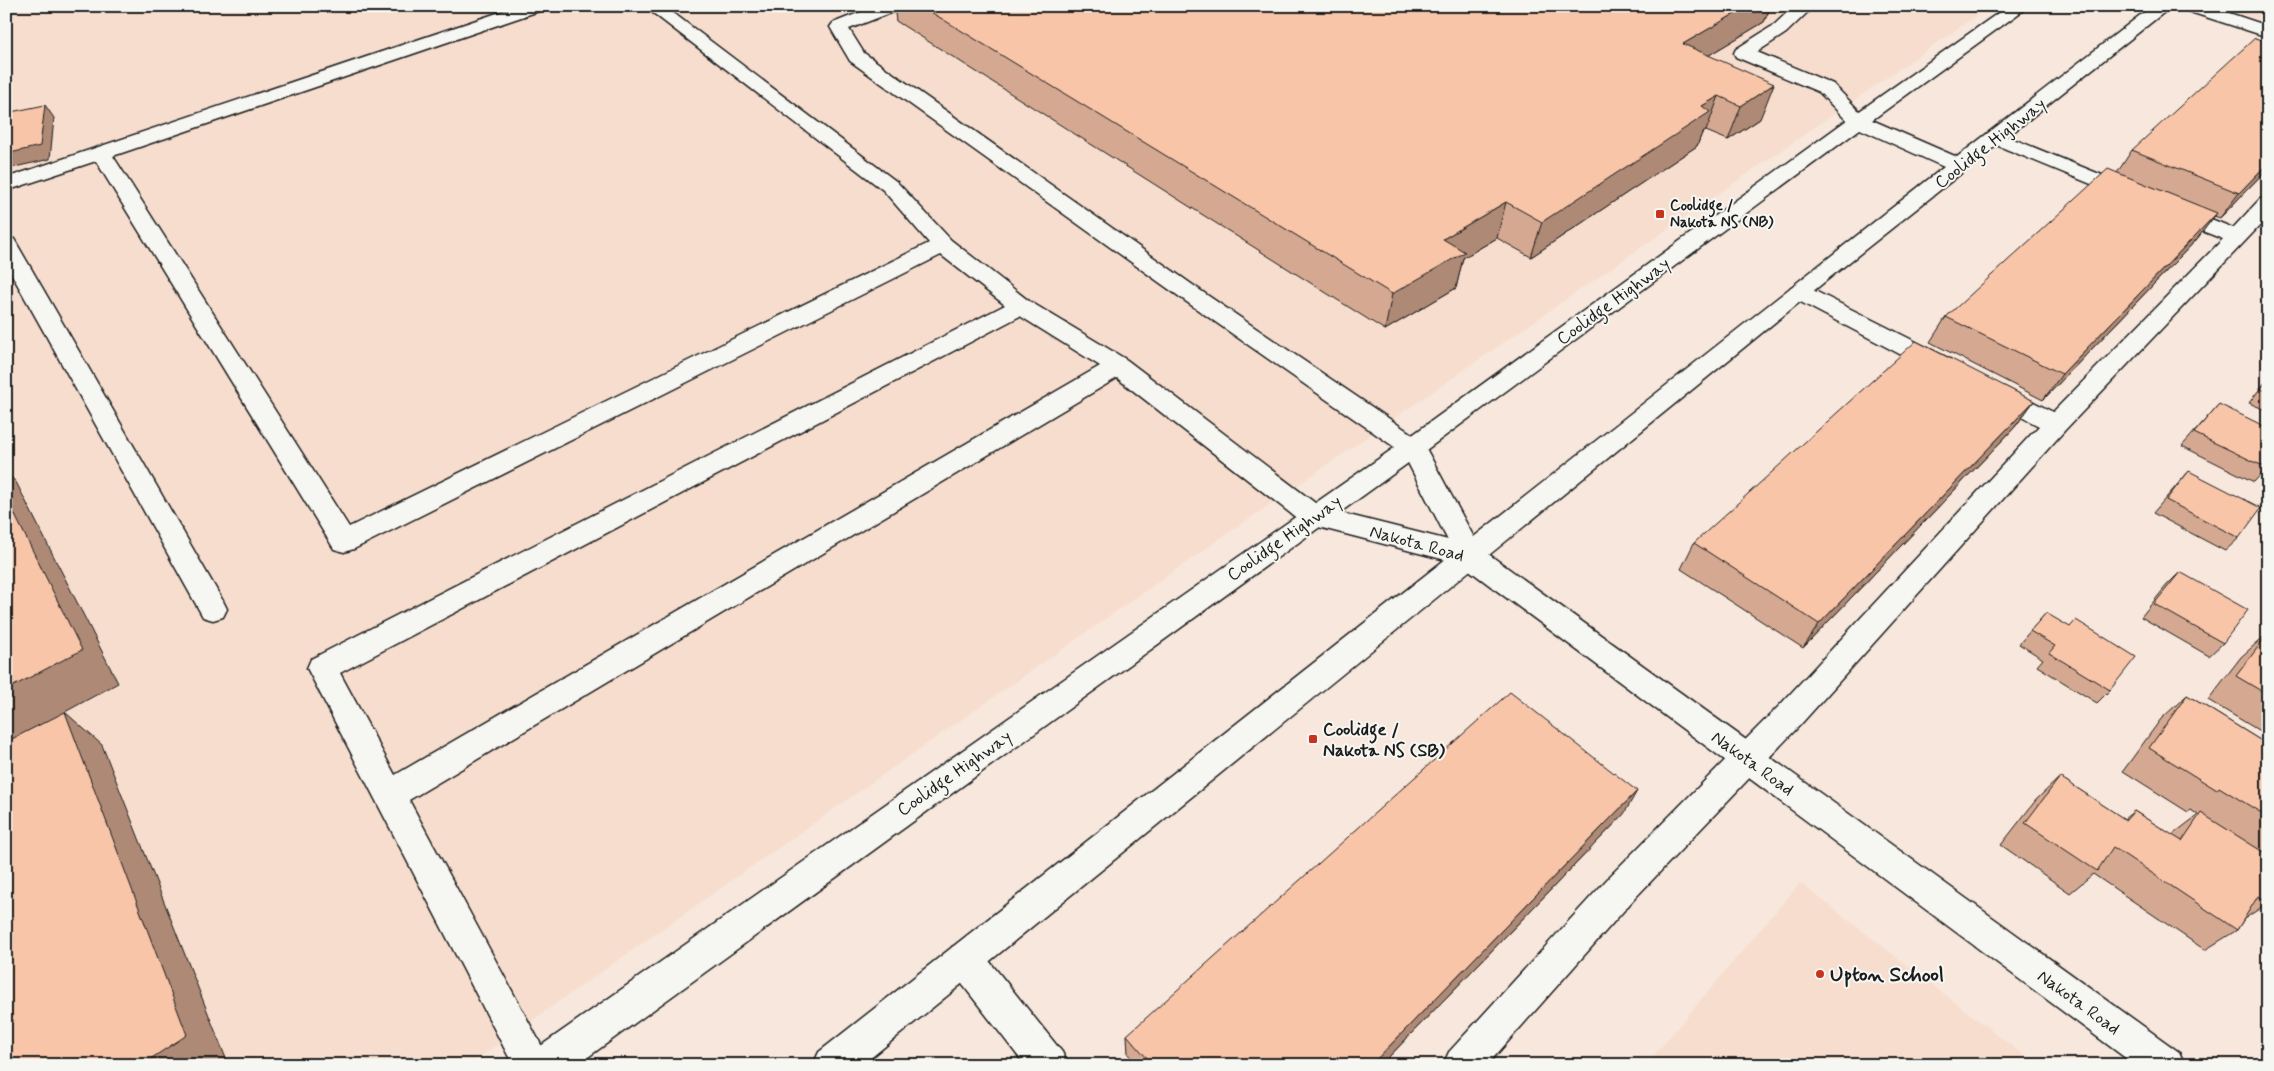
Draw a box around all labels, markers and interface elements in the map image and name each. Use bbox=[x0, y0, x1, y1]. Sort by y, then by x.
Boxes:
street label: Coolidge Highway bbox=[1930, 93, 2052, 196]
place label: Coolidge / Nakota NS (NB) bbox=[1670, 196, 1774, 233]
marker: Coolidge / Nakota NS (NB) bbox=[1654, 208, 1666, 220]
street label: Coolidge Highway bbox=[1552, 252, 1676, 353]
street label: Coolidge Highway bbox=[1222, 490, 1348, 589]
street label: Nakota Road bbox=[1367, 520, 1467, 568]
place label: Coolidge / Nakota NS (SB) bbox=[1323, 718, 1446, 763]
street label: Coolidge Highway bbox=[892, 725, 1018, 824]
street label: Nakota Road bbox=[1706, 726, 1799, 802]
marker: Coolidge / Nakota NS (SB) bbox=[1307, 733, 1319, 745]
place label: Upton School bbox=[1830, 961, 1944, 989]
street label: Nakota Road bbox=[2032, 965, 2125, 1041]
marker: Upton School bbox=[1814, 968, 1826, 980]

